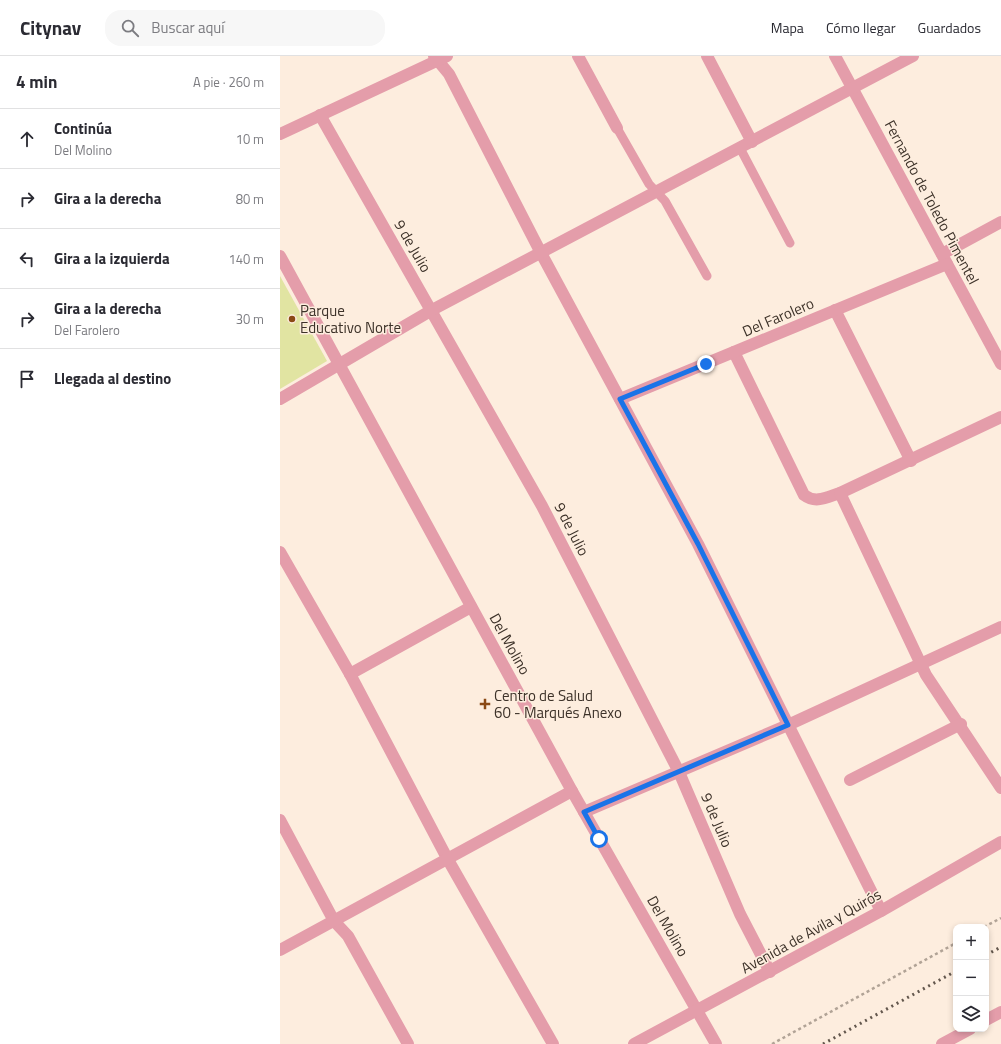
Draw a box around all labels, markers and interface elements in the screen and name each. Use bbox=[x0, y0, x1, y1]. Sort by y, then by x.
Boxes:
search box bbox=[105, 10, 385, 46]
text: Citynav bbox=[20, 13, 81, 42]
text: Buscar aquí bbox=[151, 16, 225, 39]
icon: search bbox=[119, 17, 141, 39]
text: Mapa bbox=[771, 17, 804, 38]
text: Cómo llegar bbox=[826, 17, 896, 38]
text: Guardados bbox=[918, 17, 981, 38]
text: 4 min bbox=[16, 69, 57, 95]
text: A pie · 260 m bbox=[193, 72, 264, 92]
street label: Fernando de Toledo Pimentel bbox=[879, 116, 985, 288]
text: Continúa bbox=[54, 117, 112, 140]
icon: ahead bbox=[16, 128, 38, 150]
text: 10 m bbox=[236, 129, 264, 149]
text: Del Molino bbox=[54, 140, 112, 160]
text: Gira a la derecha bbox=[54, 187, 161, 210]
icon: right bbox=[16, 188, 38, 210]
text: 80 m bbox=[236, 189, 264, 209]
street label: 9 de Julio bbox=[389, 215, 437, 277]
text: Gira a la izquierda bbox=[54, 247, 170, 270]
icon: left bbox=[16, 248, 38, 270]
text: 140 m bbox=[228, 249, 264, 269]
street label: Del Farolero bbox=[739, 292, 817, 342]
text: Gira a la derecha bbox=[54, 297, 161, 320]
place label: Parque Educativo Norte bbox=[300, 299, 401, 339]
icon: right bbox=[16, 308, 38, 330]
text: 30 m bbox=[236, 309, 264, 329]
marker: Parque Educativo Norte bbox=[287, 314, 297, 324]
text: Del Farolero bbox=[54, 320, 120, 340]
route end bbox=[697, 355, 715, 373]
text: Llegada al destino bbox=[54, 367, 171, 390]
icon: arrive bbox=[16, 368, 38, 390]
street label: 9 de Julio bbox=[549, 498, 595, 560]
street label: Del Molino bbox=[484, 609, 536, 679]
place label: Centro de Salud 60 - Marqués Anexo bbox=[494, 684, 622, 724]
marker: Centro de Salud 60 - Marqués Anexo bbox=[479, 698, 491, 710]
street label: 9 de Julio bbox=[695, 789, 739, 851]
route start bbox=[590, 830, 608, 848]
street label: Avenida de Avila y Quirós bbox=[737, 883, 885, 979]
street label: Del Molino bbox=[641, 891, 695, 961]
map controls bbox=[953, 924, 989, 1032]
button: + bbox=[953, 924, 989, 960]
button: − bbox=[953, 960, 989, 996]
button: layers bbox=[953, 996, 989, 1032]

